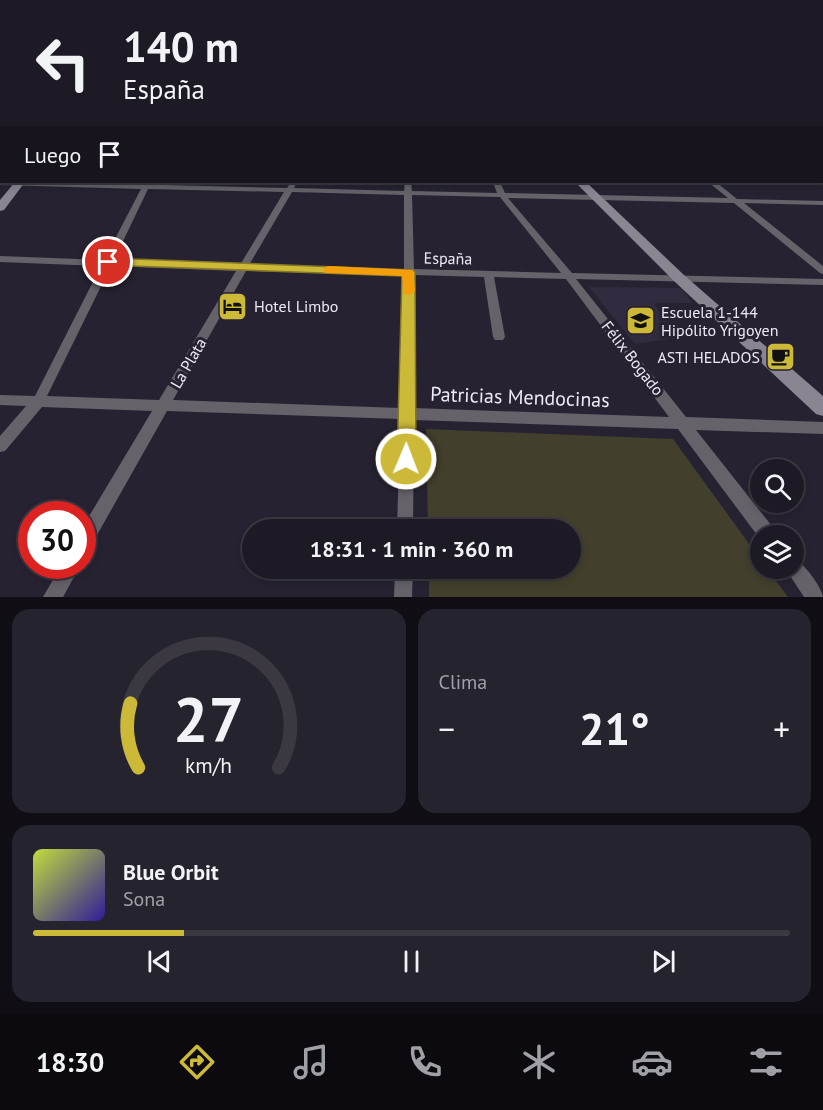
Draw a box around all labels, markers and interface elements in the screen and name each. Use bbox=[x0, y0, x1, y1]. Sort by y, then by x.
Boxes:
text: 140 m bbox=[123, 19, 239, 74]
icon: left bbox=[24, 24, 102, 102]
text: España bbox=[123, 72, 205, 106]
icon: arrive bbox=[93, 138, 126, 171]
text: Luego bbox=[24, 141, 81, 169]
pin bbox=[82, 236, 133, 287]
icon: arrive bbox=[91, 245, 124, 278]
street label: España bbox=[424, 248, 472, 268]
hotel icon: Hotel Limbo bbox=[217, 290, 249, 322]
place label: Hotel Limbo bbox=[254, 296, 338, 316]
place label: Escuela 1-144 Hipólito Yrigoyen bbox=[661, 302, 779, 340]
school or university icon: Escuela 1-144 Hipólito Yrigoyen bbox=[624, 305, 656, 337]
street label: Félix Bogado bbox=[598, 317, 668, 399]
street label: La Plata bbox=[166, 334, 210, 392]
cafe icon: ASTI HELADOS bbox=[765, 341, 797, 373]
place label: ASTI HELADOS bbox=[657, 347, 760, 367]
street label: Patricias Mendocinas bbox=[430, 381, 610, 413]
position arrow bbox=[374, 427, 438, 491]
map controls bbox=[750, 459, 804, 579]
button: search bbox=[750, 459, 804, 513]
speed limit sign: 30 bbox=[18, 501, 96, 579]
button: layers bbox=[750, 525, 804, 579]
text: 18:31 · 1 min · 360 m bbox=[310, 535, 513, 563]
text: Clima bbox=[439, 669, 487, 695]
text: 27 bbox=[173, 678, 244, 759]
text: 21° bbox=[579, 699, 650, 757]
text: − bbox=[439, 707, 455, 750]
text: + bbox=[773, 707, 790, 750]
text: km/h bbox=[185, 751, 232, 779]
text: Blue Orbit bbox=[123, 858, 219, 886]
text: Sona bbox=[123, 886, 165, 912]
icon: previous bbox=[143, 945, 176, 978]
icon: pause bbox=[395, 945, 428, 978]
icon: next bbox=[647, 945, 680, 978]
icon: directions bbox=[176, 1041, 218, 1083]
icon: music bbox=[290, 1041, 332, 1083]
icon: phone bbox=[404, 1041, 446, 1083]
icon: climate bbox=[518, 1041, 560, 1083]
icon: car bbox=[631, 1041, 673, 1083]
icon: filters bbox=[745, 1041, 787, 1083]
text: 18:30 bbox=[36, 1045, 104, 1079]

